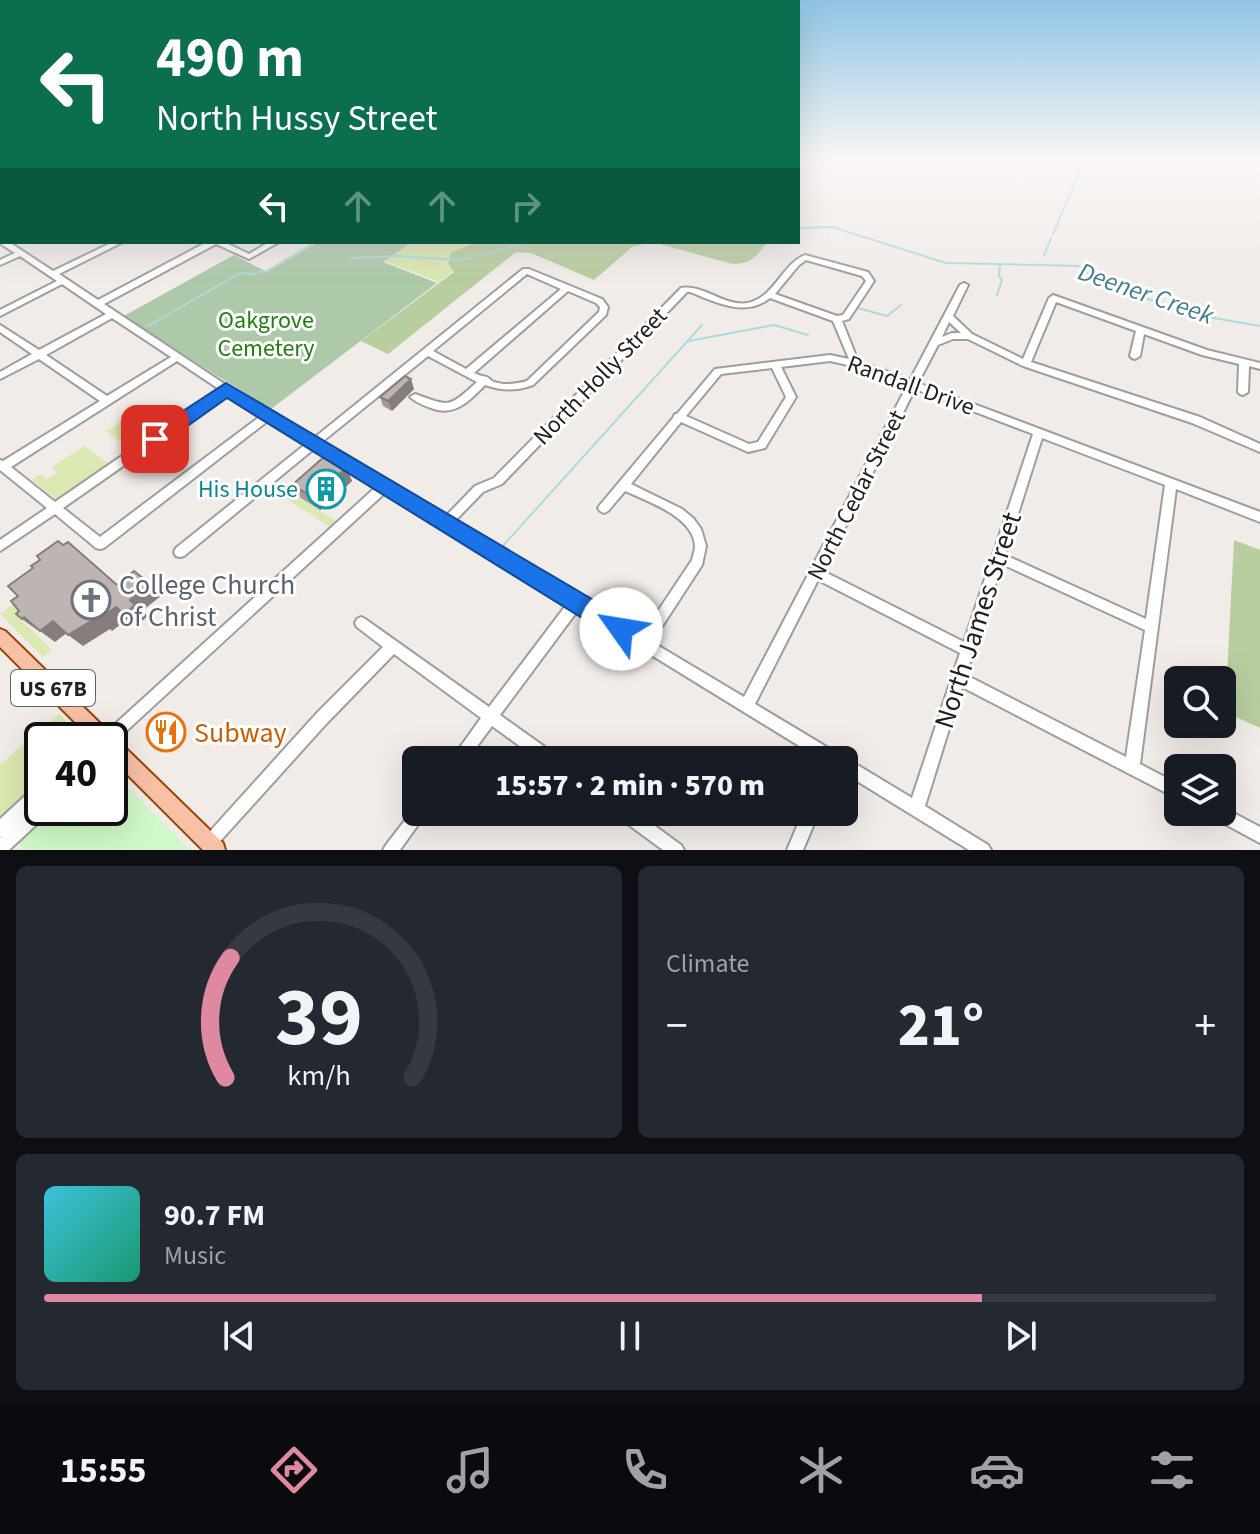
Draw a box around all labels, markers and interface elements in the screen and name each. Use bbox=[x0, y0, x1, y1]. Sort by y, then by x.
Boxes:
text: 490 m bbox=[156, 19, 304, 98]
icon: left bbox=[24, 32, 128, 136]
text: North Hussy Street bbox=[156, 93, 438, 144]
icon: left bbox=[252, 184, 296, 228]
icon: ahead bbox=[336, 184, 380, 228]
icon: ahead bbox=[420, 184, 464, 228]
icon: right bbox=[504, 184, 548, 228]
water label: Deener Creek bbox=[1073, 253, 1219, 334]
street label: North Holly Street bbox=[525, 299, 675, 453]
park label: Oakgrove Cemetery bbox=[218, 303, 315, 366]
street label: Randall Drive bbox=[842, 346, 979, 425]
street label: North Cedar Street bbox=[798, 404, 915, 587]
pin bbox=[121, 405, 189, 473]
icon: arrive bbox=[133, 417, 177, 461]
building icon: His House bbox=[305, 468, 347, 510]
place label: His House bbox=[198, 472, 298, 507]
street label: North James Street bbox=[924, 506, 1032, 734]
place label: College Church of Christ bbox=[119, 565, 295, 637]
church icon: College Church of Christ bbox=[70, 579, 112, 621]
position arrow bbox=[579, 587, 663, 671]
map controls bbox=[1164, 666, 1236, 826]
button: search bbox=[1164, 666, 1236, 738]
road number: US 67B bbox=[11, 670, 95, 706]
restaurant icon: Subway bbox=[145, 711, 187, 753]
place label: Subway bbox=[194, 713, 287, 753]
speed limit sign: 40 bbox=[24, 722, 128, 826]
button: layers bbox=[1164, 754, 1236, 826]
text: 15:57 · 2 min · 570 m bbox=[495, 764, 765, 807]
text: Climate bbox=[666, 945, 750, 982]
text: 39 bbox=[275, 959, 363, 1077]
text: 21° bbox=[898, 984, 984, 1069]
text: − bbox=[666, 995, 688, 1058]
text: + bbox=[1194, 995, 1216, 1058]
text: km/h bbox=[287, 1056, 351, 1096]
text: 90.7 FM bbox=[164, 1194, 265, 1237]
text: Music bbox=[164, 1237, 226, 1274]
icon: previous bbox=[217, 1314, 261, 1358]
icon: pause bbox=[608, 1314, 652, 1358]
icon: next bbox=[999, 1314, 1043, 1358]
icon: directions bbox=[266, 1442, 322, 1498]
icon: music bbox=[442, 1442, 498, 1498]
icon: phone bbox=[617, 1442, 673, 1498]
icon: climate bbox=[793, 1442, 849, 1498]
icon: car bbox=[969, 1442, 1025, 1498]
icon: filters bbox=[1144, 1442, 1200, 1498]
text: 15:55 bbox=[60, 1445, 147, 1496]

